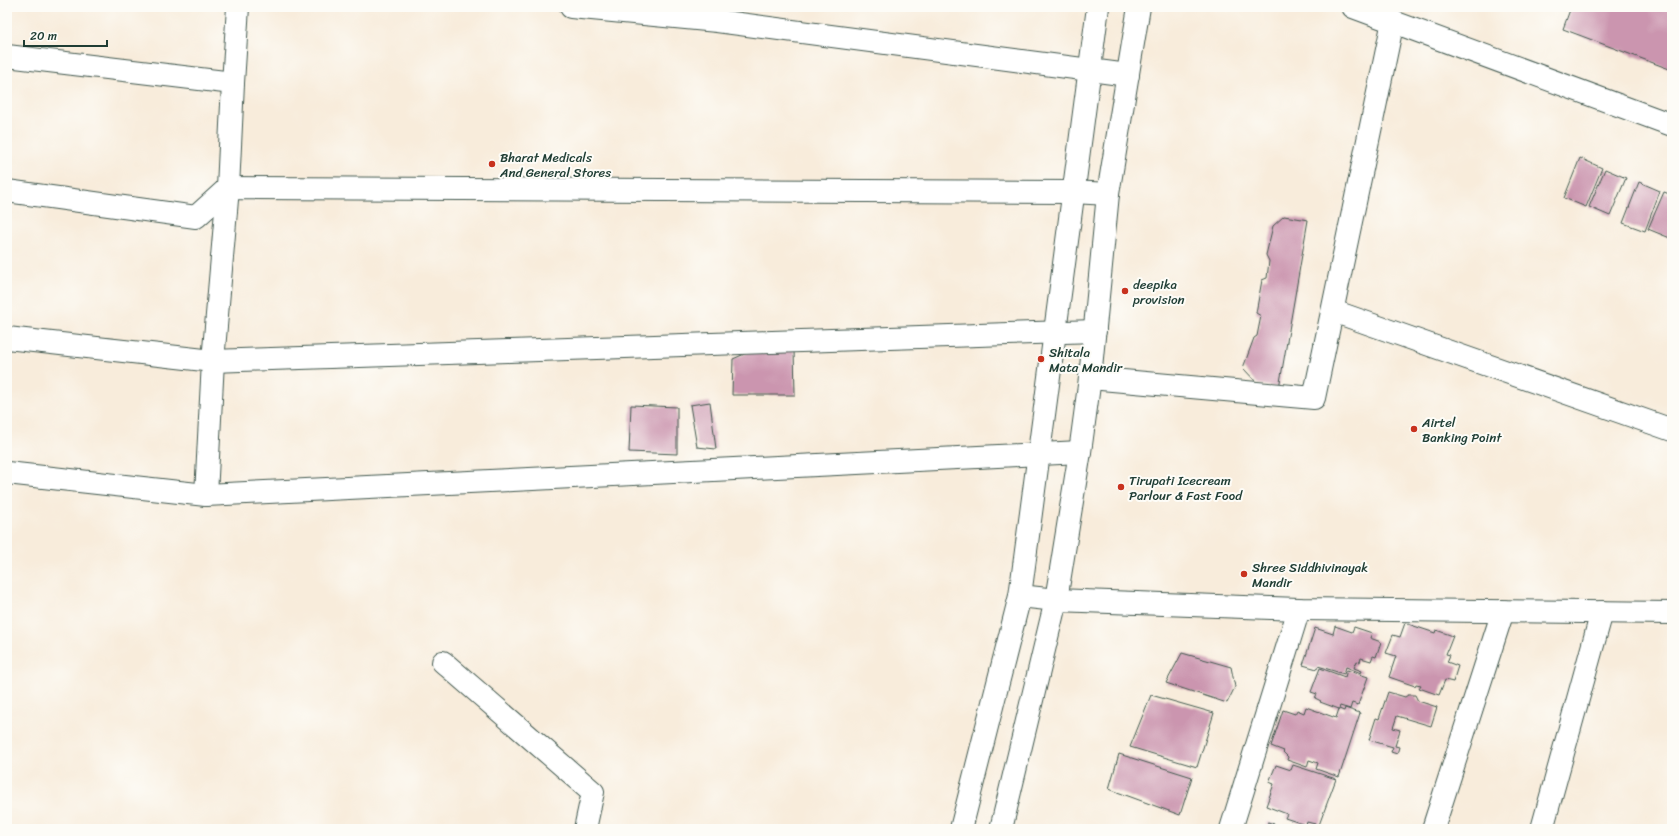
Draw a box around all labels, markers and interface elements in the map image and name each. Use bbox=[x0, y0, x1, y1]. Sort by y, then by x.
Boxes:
scale bar bbox=[24, 22, 107, 48]
text: 20 m bbox=[30, 25, 57, 47]
place label: Bharat Medicals And General Stores bbox=[499, 146, 611, 184]
marker: Bharat Medicals And General Stores bbox=[487, 159, 497, 169]
place label: deepika provision bbox=[1132, 273, 1185, 311]
marker: deepika provision bbox=[1120, 286, 1130, 296]
place label: Shitala Mata Mandir bbox=[1049, 341, 1123, 379]
marker: Shitala Mata Mandir bbox=[1036, 354, 1046, 364]
place label: Airtel Banking Point bbox=[1421, 411, 1502, 449]
marker: Airtel Banking Point bbox=[1409, 424, 1419, 434]
place label: Tirupati Icecream Parlour & Fast Food bbox=[1129, 469, 1243, 507]
marker: Tirupati Icecream Parlour & Fast Food bbox=[1116, 482, 1126, 492]
place label: Shree Siddhivinayak Mandir bbox=[1252, 556, 1368, 594]
marker: Shree Siddhivinayak Mandir bbox=[1239, 569, 1249, 579]

